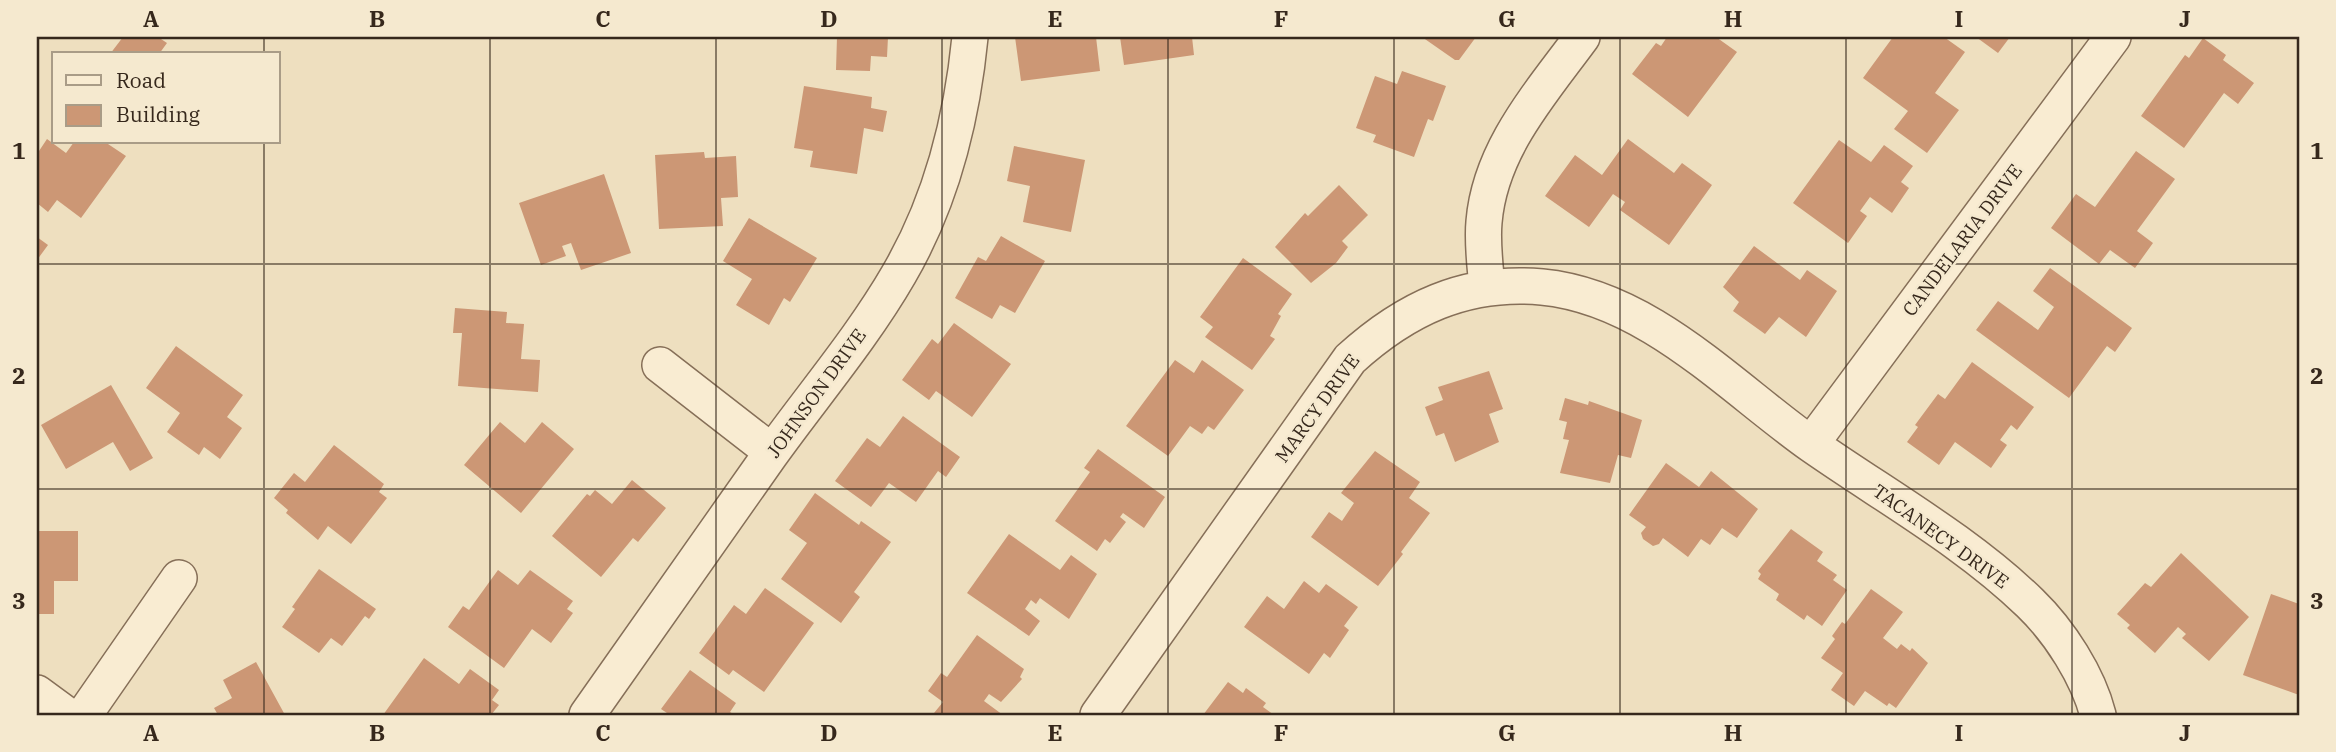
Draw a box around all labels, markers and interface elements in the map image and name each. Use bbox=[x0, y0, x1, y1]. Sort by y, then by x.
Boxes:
text: A bbox=[143, 3, 159, 33]
text: B bbox=[369, 3, 385, 33]
text: C bbox=[595, 3, 611, 33]
text: D bbox=[820, 3, 838, 33]
text: E bbox=[1047, 3, 1063, 33]
text: F bbox=[1274, 3, 1288, 33]
text: G bbox=[1498, 3, 1516, 33]
text: H bbox=[1724, 3, 1742, 33]
text: I bbox=[1955, 3, 1963, 33]
text: J bbox=[2179, 3, 2191, 33]
legend bbox=[52, 52, 280, 144]
text: Road bbox=[116, 66, 166, 94]
text: Building bbox=[116, 100, 201, 128]
text: 1 bbox=[12, 135, 26, 165]
text: 1 bbox=[2310, 135, 2324, 165]
street label: CANDELARIA DRIVE bbox=[1897, 159, 2027, 321]
street label: JOHNSON DRIVE bbox=[761, 324, 871, 462]
street label: MARCY DRIVE bbox=[1270, 349, 1364, 467]
text: 2 bbox=[12, 360, 26, 390]
text: 2 bbox=[2310, 360, 2324, 390]
street label: TACANECY DRIVE bbox=[1868, 479, 2014, 593]
text: 3 bbox=[12, 585, 26, 615]
text: 3 bbox=[2310, 585, 2324, 615]
text: A bbox=[143, 717, 159, 747]
text: B bbox=[369, 717, 385, 747]
text: C bbox=[595, 717, 611, 747]
text: D bbox=[820, 717, 838, 747]
text: E bbox=[1047, 717, 1063, 747]
text: F bbox=[1274, 717, 1288, 747]
text: G bbox=[1498, 717, 1516, 747]
text: H bbox=[1724, 717, 1742, 747]
text: I bbox=[1955, 717, 1963, 747]
text: J bbox=[2179, 717, 2191, 747]

